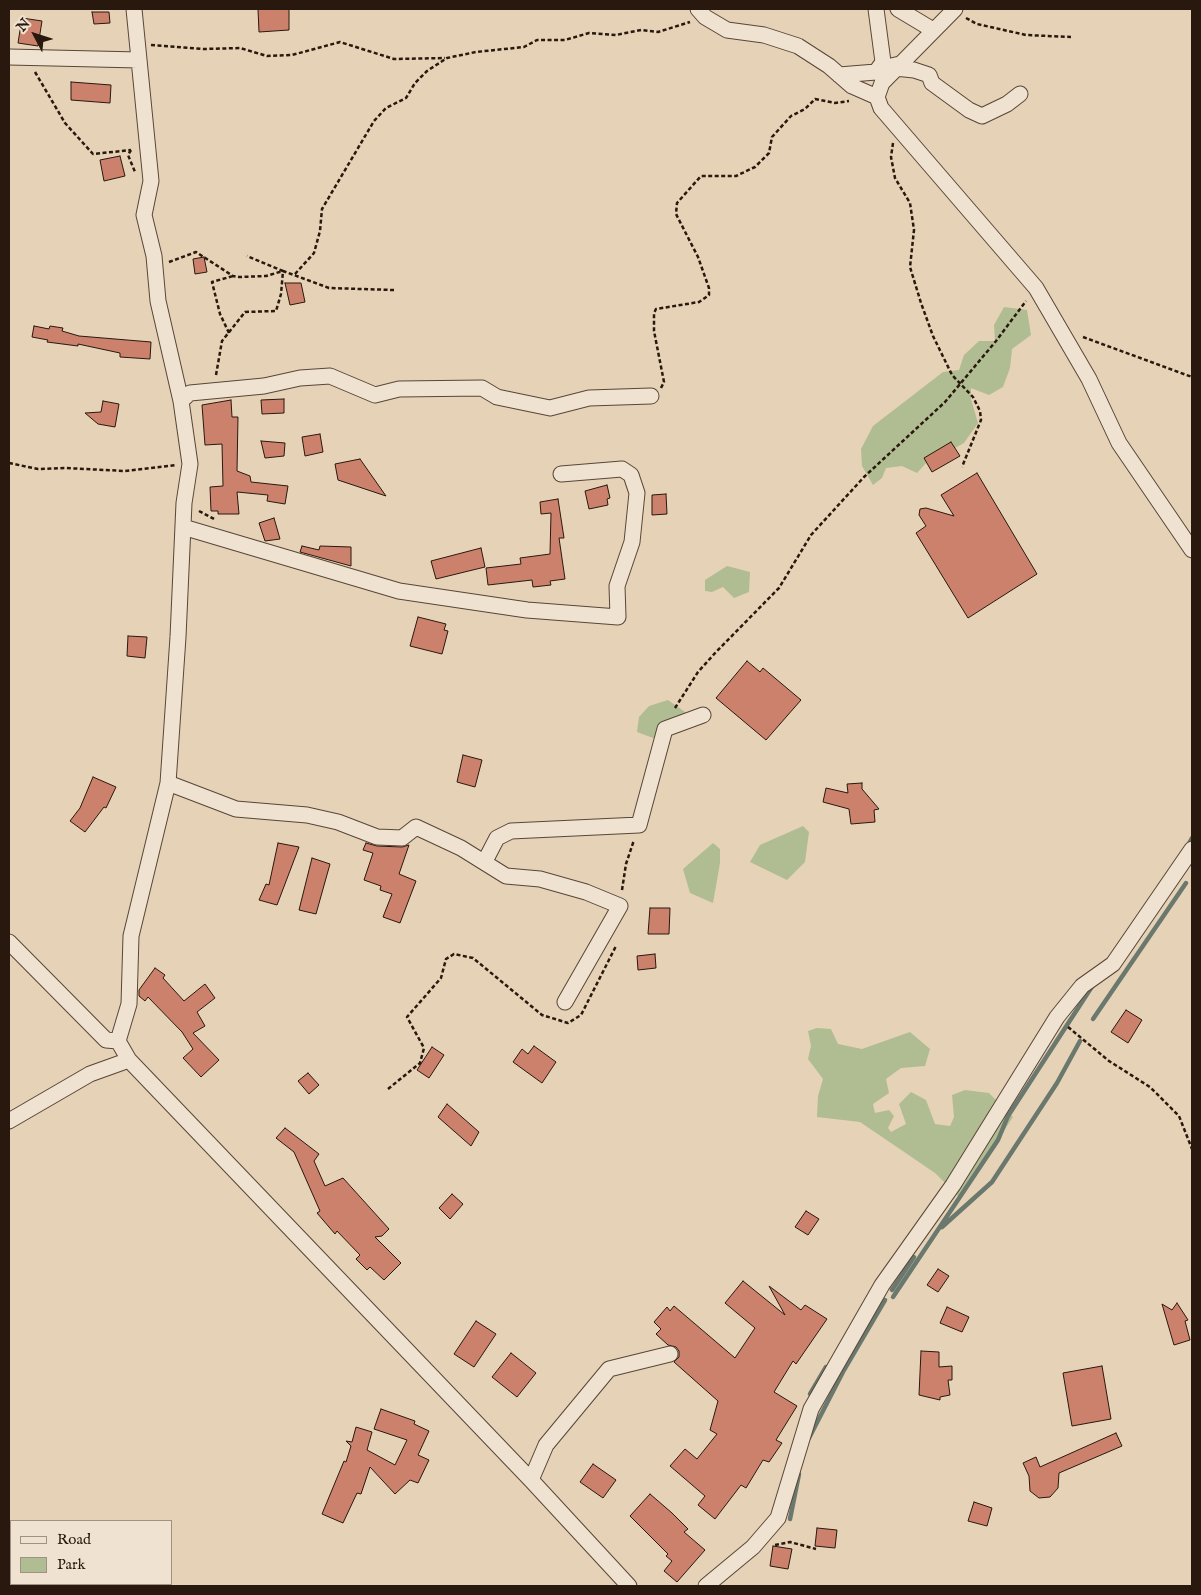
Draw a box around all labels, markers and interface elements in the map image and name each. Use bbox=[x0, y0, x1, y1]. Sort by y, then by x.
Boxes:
north arrow bbox=[10, 10, 60, 60]
text: N bbox=[13, 15, 34, 36]
legend bbox=[10, 1520, 172, 1585]
text: Road bbox=[57, 1530, 91, 1549]
text: Park bbox=[57, 1555, 86, 1574]

